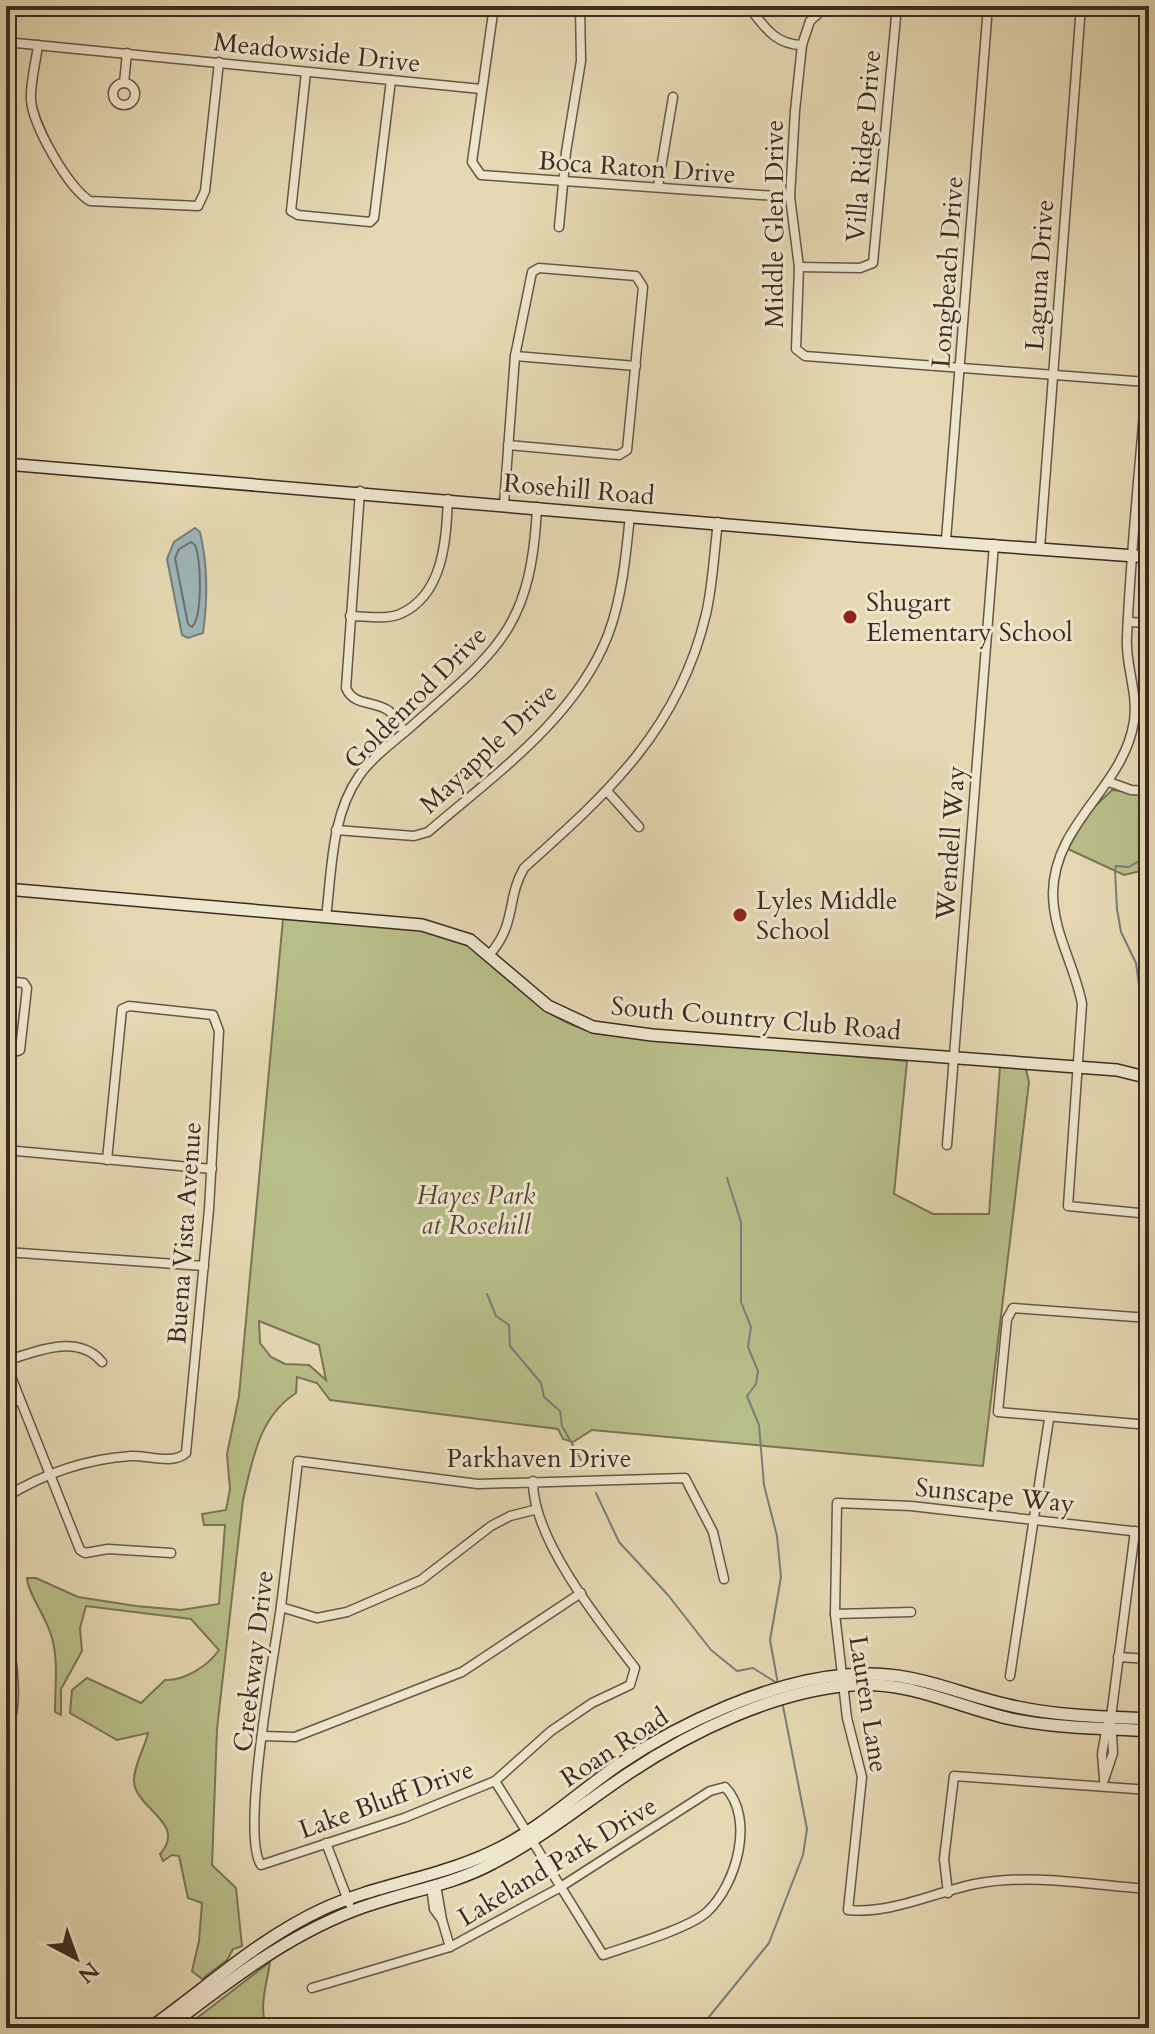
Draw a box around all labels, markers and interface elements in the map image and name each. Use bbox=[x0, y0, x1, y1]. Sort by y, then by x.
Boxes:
street label: Meadowside Drive bbox=[212, 24, 422, 81]
street label: Villa Ridge Drive bbox=[838, 48, 889, 244]
street label: Middle Glen Drive bbox=[757, 120, 792, 328]
street label: Boca Raton Drive bbox=[537, 143, 737, 192]
street label: Longbeach Drive bbox=[923, 175, 972, 369]
street label: Laguna Drive bbox=[1017, 198, 1062, 352]
street label: Rosehill Road bbox=[502, 465, 656, 514]
place label: Shugart Elementary School bbox=[866, 585, 1073, 650]
marker: Shugart Elementary School bbox=[841, 608, 859, 626]
street label: Goldenrod Drive bbox=[336, 618, 495, 777]
street label: Mayapple Drive bbox=[412, 675, 565, 821]
street label: Wendell Way bbox=[928, 764, 973, 922]
place label: Lyles Middle School bbox=[756, 883, 897, 948]
marker: Lyles Middle School bbox=[731, 906, 749, 924]
street label: South Country Club Road bbox=[609, 988, 903, 1049]
street label: Buena Vista Avenue bbox=[159, 1121, 210, 1345]
park label: Hayes Park at Rosehill bbox=[417, 1178, 536, 1243]
street label: Parkhaven Drive bbox=[446, 1441, 632, 1476]
street label: Sunscape Way bbox=[913, 1470, 1077, 1521]
street label: Creekway Drive bbox=[225, 1568, 282, 1754]
street label: Lauren Lane bbox=[840, 1633, 897, 1775]
street label: Roan Road bbox=[553, 1699, 675, 1795]
street label: Lake Bluff Drive bbox=[294, 1752, 478, 1847]
street label: Lakeland Park Drive bbox=[451, 1788, 663, 1935]
north arrow bbox=[36, 1918, 116, 1998]
text: N bbox=[71, 1955, 106, 1990]

